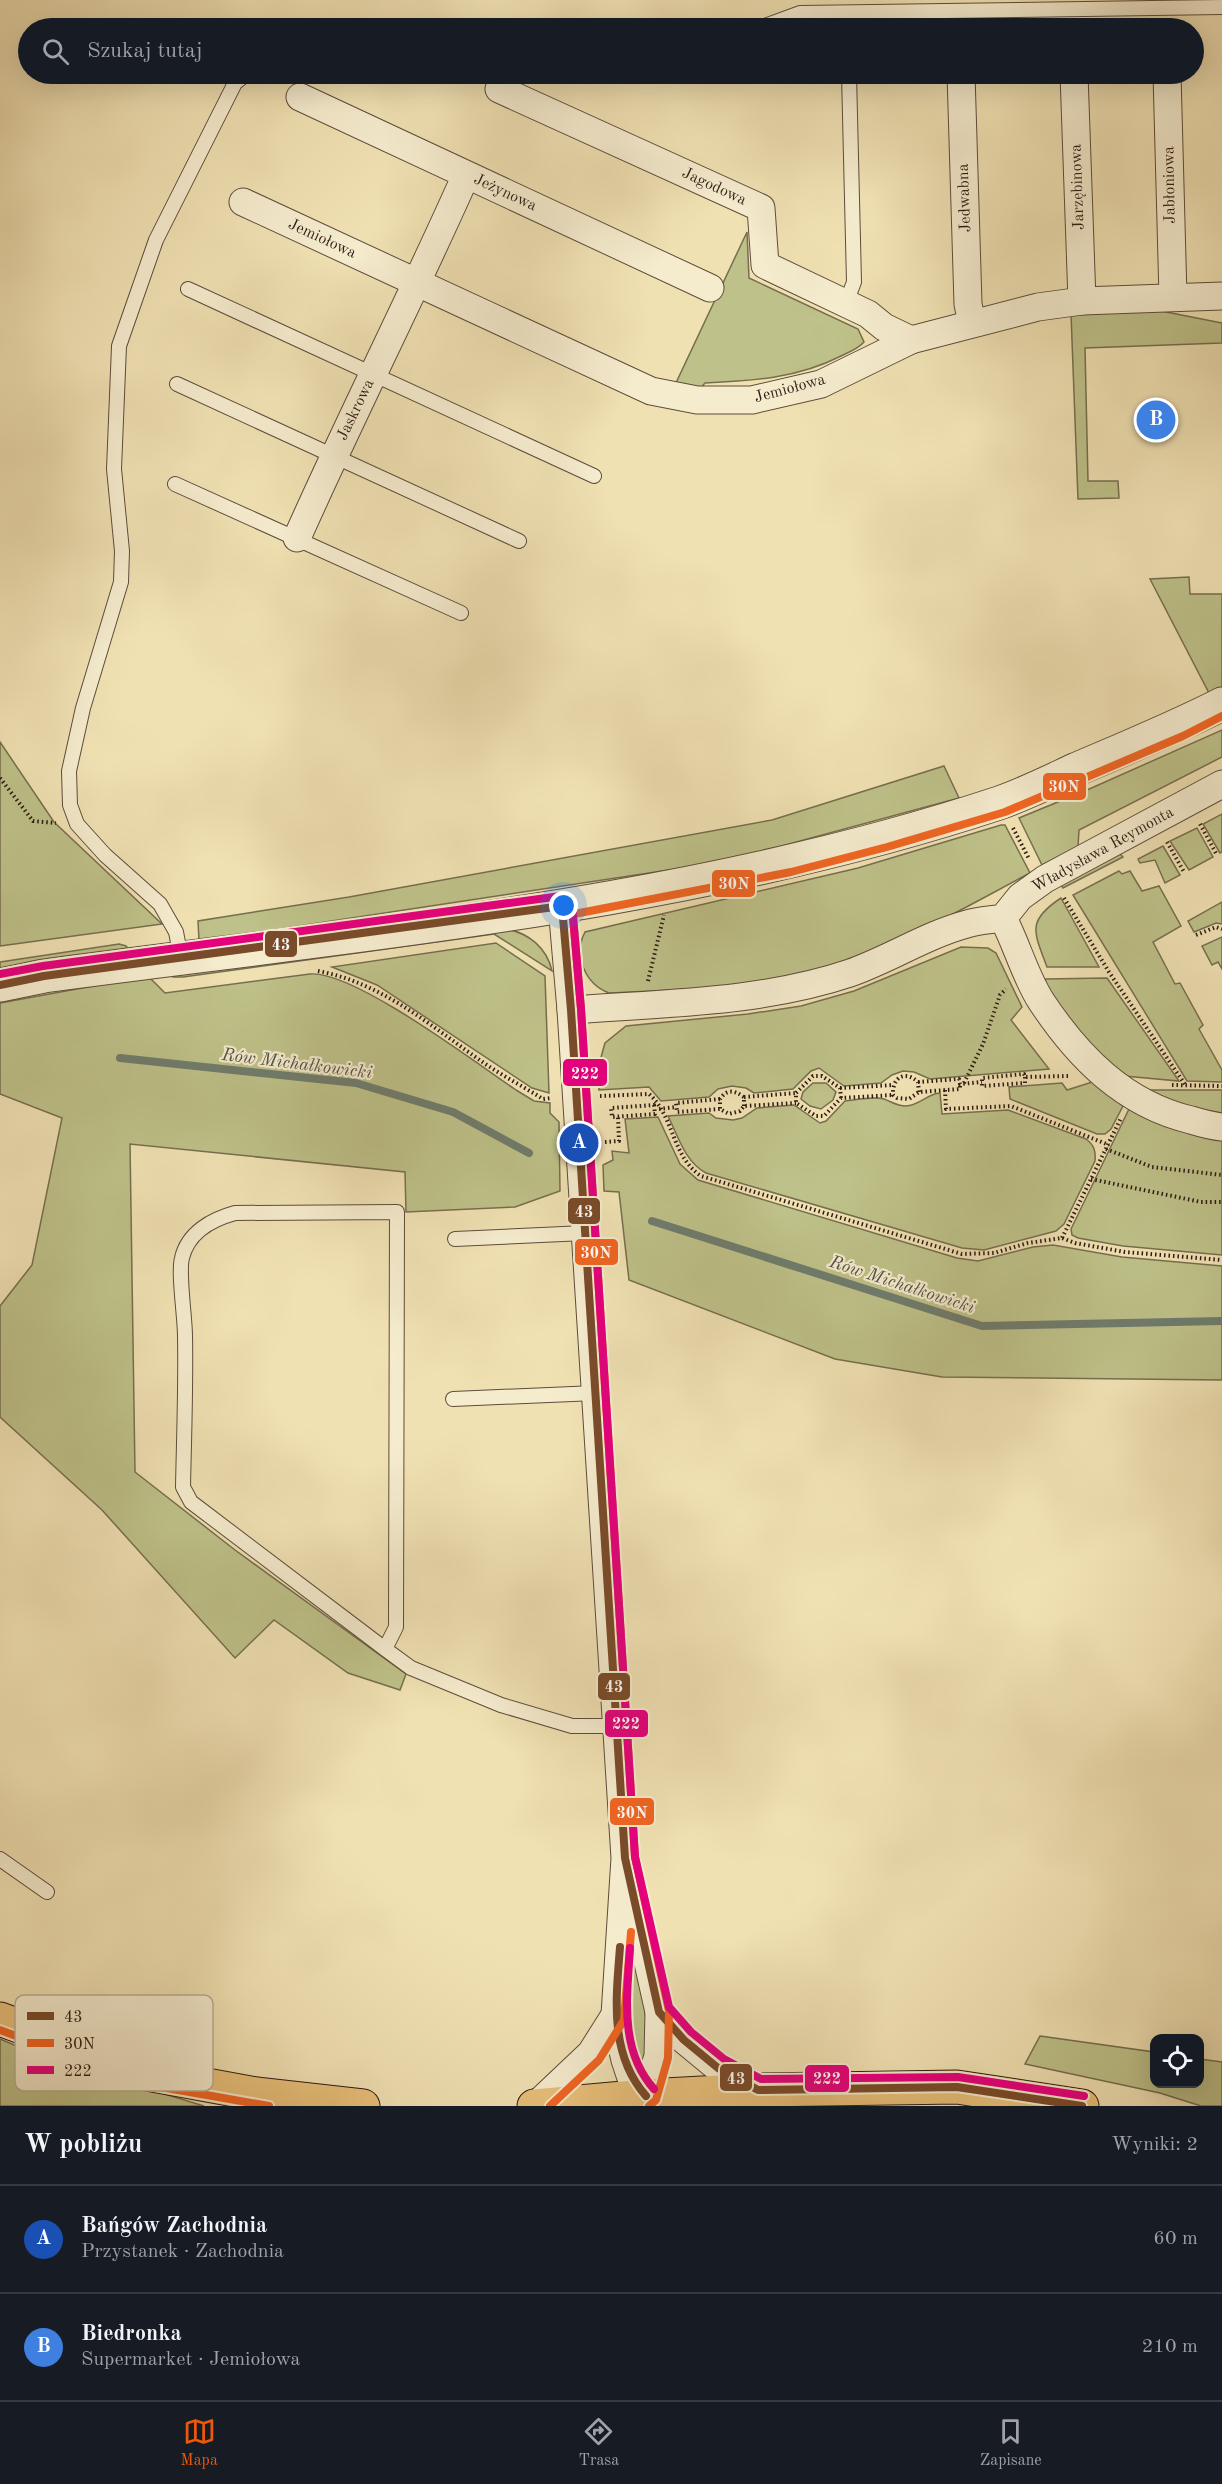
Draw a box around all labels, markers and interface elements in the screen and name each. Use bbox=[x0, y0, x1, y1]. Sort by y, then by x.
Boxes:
search box bbox=[18, 18, 1204, 84]
icon: search bbox=[39, 35, 72, 68]
text: Szukaj tutaj bbox=[87, 40, 203, 62]
street label: Jarzębinowa bbox=[1068, 144, 1087, 230]
street label: Jabłoniowa bbox=[1161, 146, 1179, 224]
street label: Jedwabna bbox=[956, 163, 974, 233]
street label: Jagodowa bbox=[679, 165, 749, 209]
street label: Jeżynowa bbox=[471, 171, 539, 215]
street label: Jemiołowa bbox=[286, 216, 358, 262]
street label: Jemiołowa bbox=[753, 372, 827, 406]
street label: Jaskrowa bbox=[334, 377, 378, 443]
pin: B bbox=[1136, 398, 1176, 442]
line badge: 30N bbox=[1042, 772, 1087, 801]
text: 30N bbox=[1049, 780, 1080, 796]
street label: Władysława Reymonta bbox=[1029, 804, 1177, 896]
line badge: 30N bbox=[711, 869, 756, 898]
text: 30N bbox=[719, 877, 750, 893]
your location bbox=[549, 891, 578, 920]
line badge: 43 bbox=[264, 930, 298, 958]
text: 43 bbox=[272, 938, 290, 954]
water label: Rów Michałkowicki bbox=[220, 1046, 373, 1082]
line badge: 222 bbox=[562, 1058, 608, 1087]
text: 222 bbox=[571, 1067, 599, 1083]
pin: A bbox=[560, 1120, 598, 1166]
line badge: 43 bbox=[567, 1197, 601, 1225]
text: 43 bbox=[575, 1205, 593, 1221]
line badge: 30N bbox=[574, 1238, 619, 1266]
text: 30N bbox=[581, 1246, 612, 1262]
water label: Rów Michałkowicki bbox=[826, 1253, 977, 1317]
line badge: 43 bbox=[597, 1672, 631, 1701]
text: 43 bbox=[605, 1680, 623, 1696]
line badge: 222 bbox=[604, 1709, 649, 1738]
text: 222 bbox=[612, 1717, 640, 1733]
line badge: 30N bbox=[609, 1797, 655, 1826]
text: 30N bbox=[617, 1806, 648, 1822]
legend bbox=[15, 1995, 213, 2091]
text: 43 bbox=[64, 2010, 83, 2026]
map controls bbox=[1150, 2034, 1204, 2088]
button: locate bbox=[1150, 2034, 1204, 2088]
text: 30N bbox=[64, 2037, 95, 2053]
line badge: 43 bbox=[719, 2063, 753, 2092]
text: 222 bbox=[64, 2064, 92, 2080]
line badge: 222 bbox=[804, 2064, 850, 2093]
text: 43 bbox=[727, 2072, 745, 2088]
text: 222 bbox=[813, 2072, 841, 2088]
text: W pobliżu bbox=[24, 2132, 142, 2158]
text: Wyniki: 2 bbox=[1111, 2135, 1198, 2155]
text: Bańgów Zachodnia bbox=[81, 2215, 267, 2237]
text: A bbox=[36, 2229, 51, 2249]
text: 60 m bbox=[1153, 2229, 1198, 2249]
text: Przystanek · Zachodnia bbox=[81, 2242, 284, 2262]
text: Biedronka bbox=[81, 2323, 182, 2345]
text: B bbox=[36, 2337, 51, 2357]
text: 210 m bbox=[1142, 2337, 1198, 2357]
text: Supermarket · Jemiołowa bbox=[81, 2350, 300, 2370]
tab: Mapa bbox=[180, 2415, 218, 2471]
tab: Trasa bbox=[578, 2415, 619, 2471]
tab: Zapisane bbox=[980, 2415, 1042, 2471]

